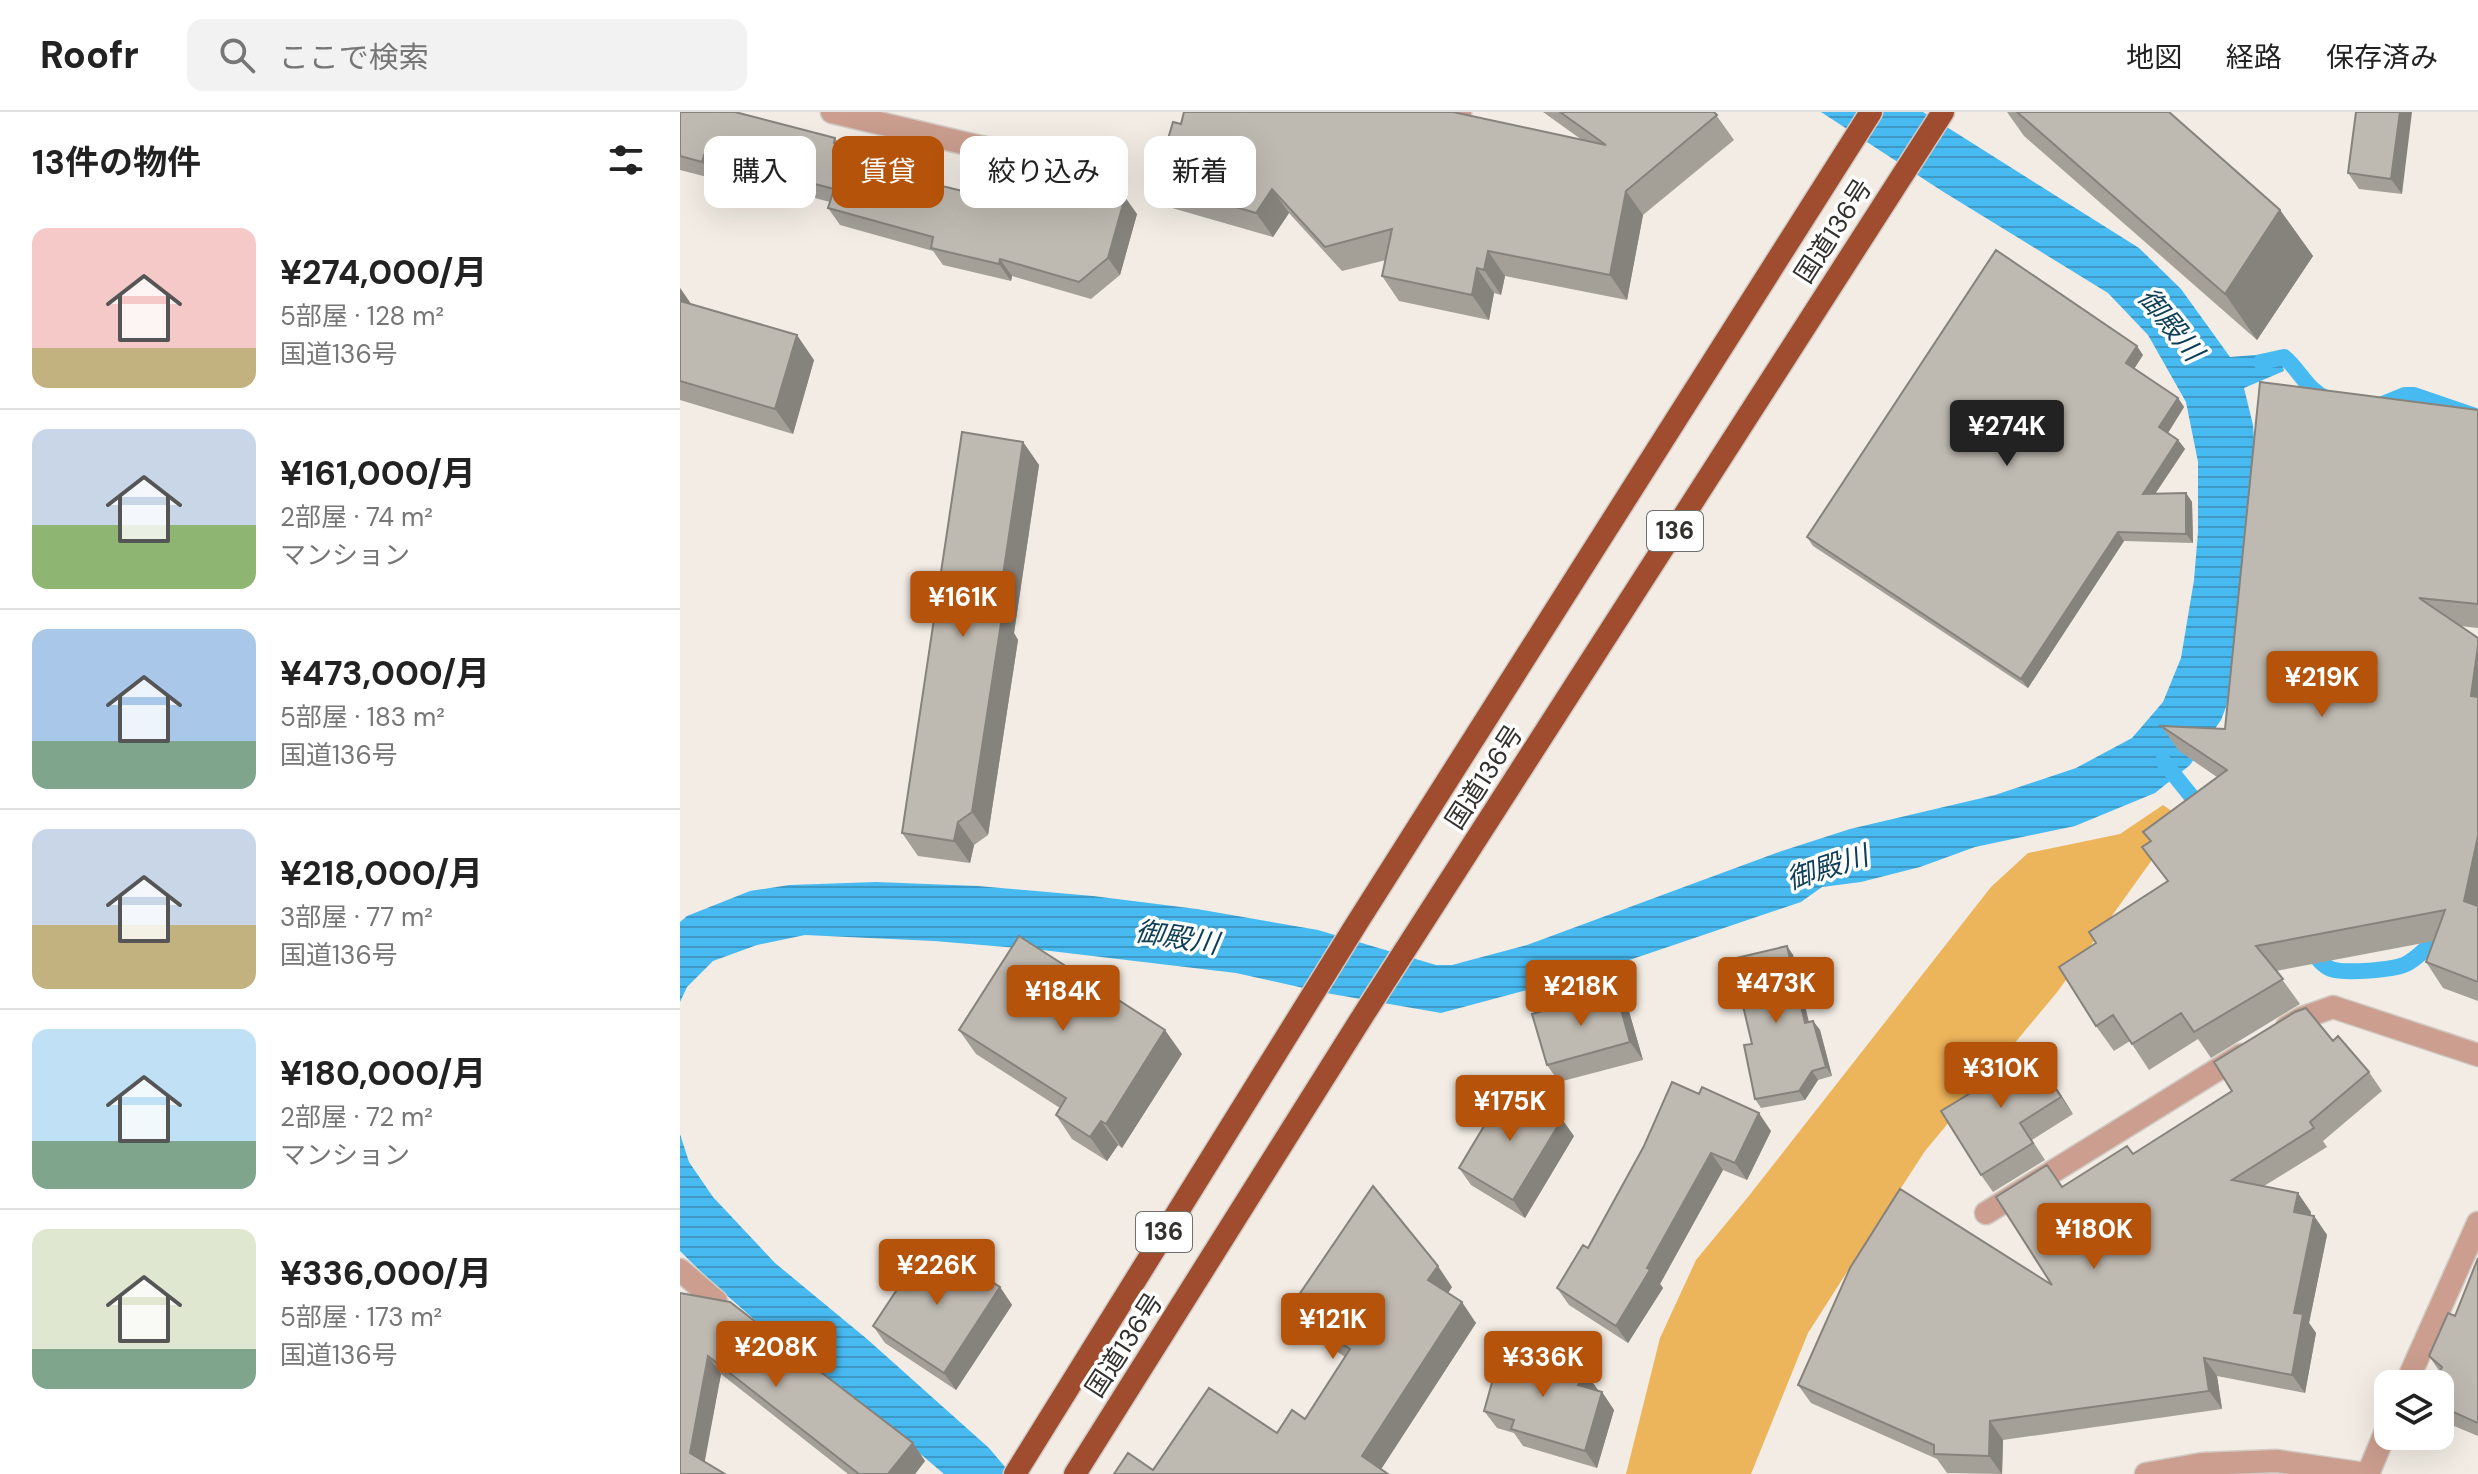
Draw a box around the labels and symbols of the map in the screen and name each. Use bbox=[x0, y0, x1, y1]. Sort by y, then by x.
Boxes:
street label: 国道136号 bbox=[1787, 172, 1879, 290]
water label: 御殿川 bbox=[2130, 280, 2213, 371]
pin: ¥274K bbox=[1951, 400, 2063, 468]
road number: 136 bbox=[1647, 511, 1703, 551]
pin: ¥161K bbox=[907, 571, 1019, 639]
pin: ¥219K bbox=[2266, 651, 2378, 719]
street label: 国道136号 bbox=[1438, 718, 1530, 836]
water label: 御殿川 bbox=[1781, 836, 1876, 898]
water label: 御殿川 bbox=[1133, 913, 1224, 963]
pin: ¥473K bbox=[1720, 957, 1832, 1025]
pin: ¥218K bbox=[1525, 960, 1637, 1028]
pin: ¥184K bbox=[1007, 965, 1119, 1033]
pin: ¥310K bbox=[1945, 1042, 2057, 1110]
pin: ¥175K bbox=[1454, 1075, 1566, 1143]
pin: ¥180K bbox=[2038, 1203, 2150, 1271]
road number: 136 bbox=[1136, 1212, 1192, 1252]
pin: ¥226K bbox=[881, 1239, 993, 1307]
street label: 国道136号 bbox=[1078, 1286, 1170, 1404]
pin: ¥121K bbox=[1277, 1293, 1389, 1361]
pin: ¥208K bbox=[720, 1321, 832, 1389]
pin: ¥336K bbox=[1487, 1331, 1599, 1399]

